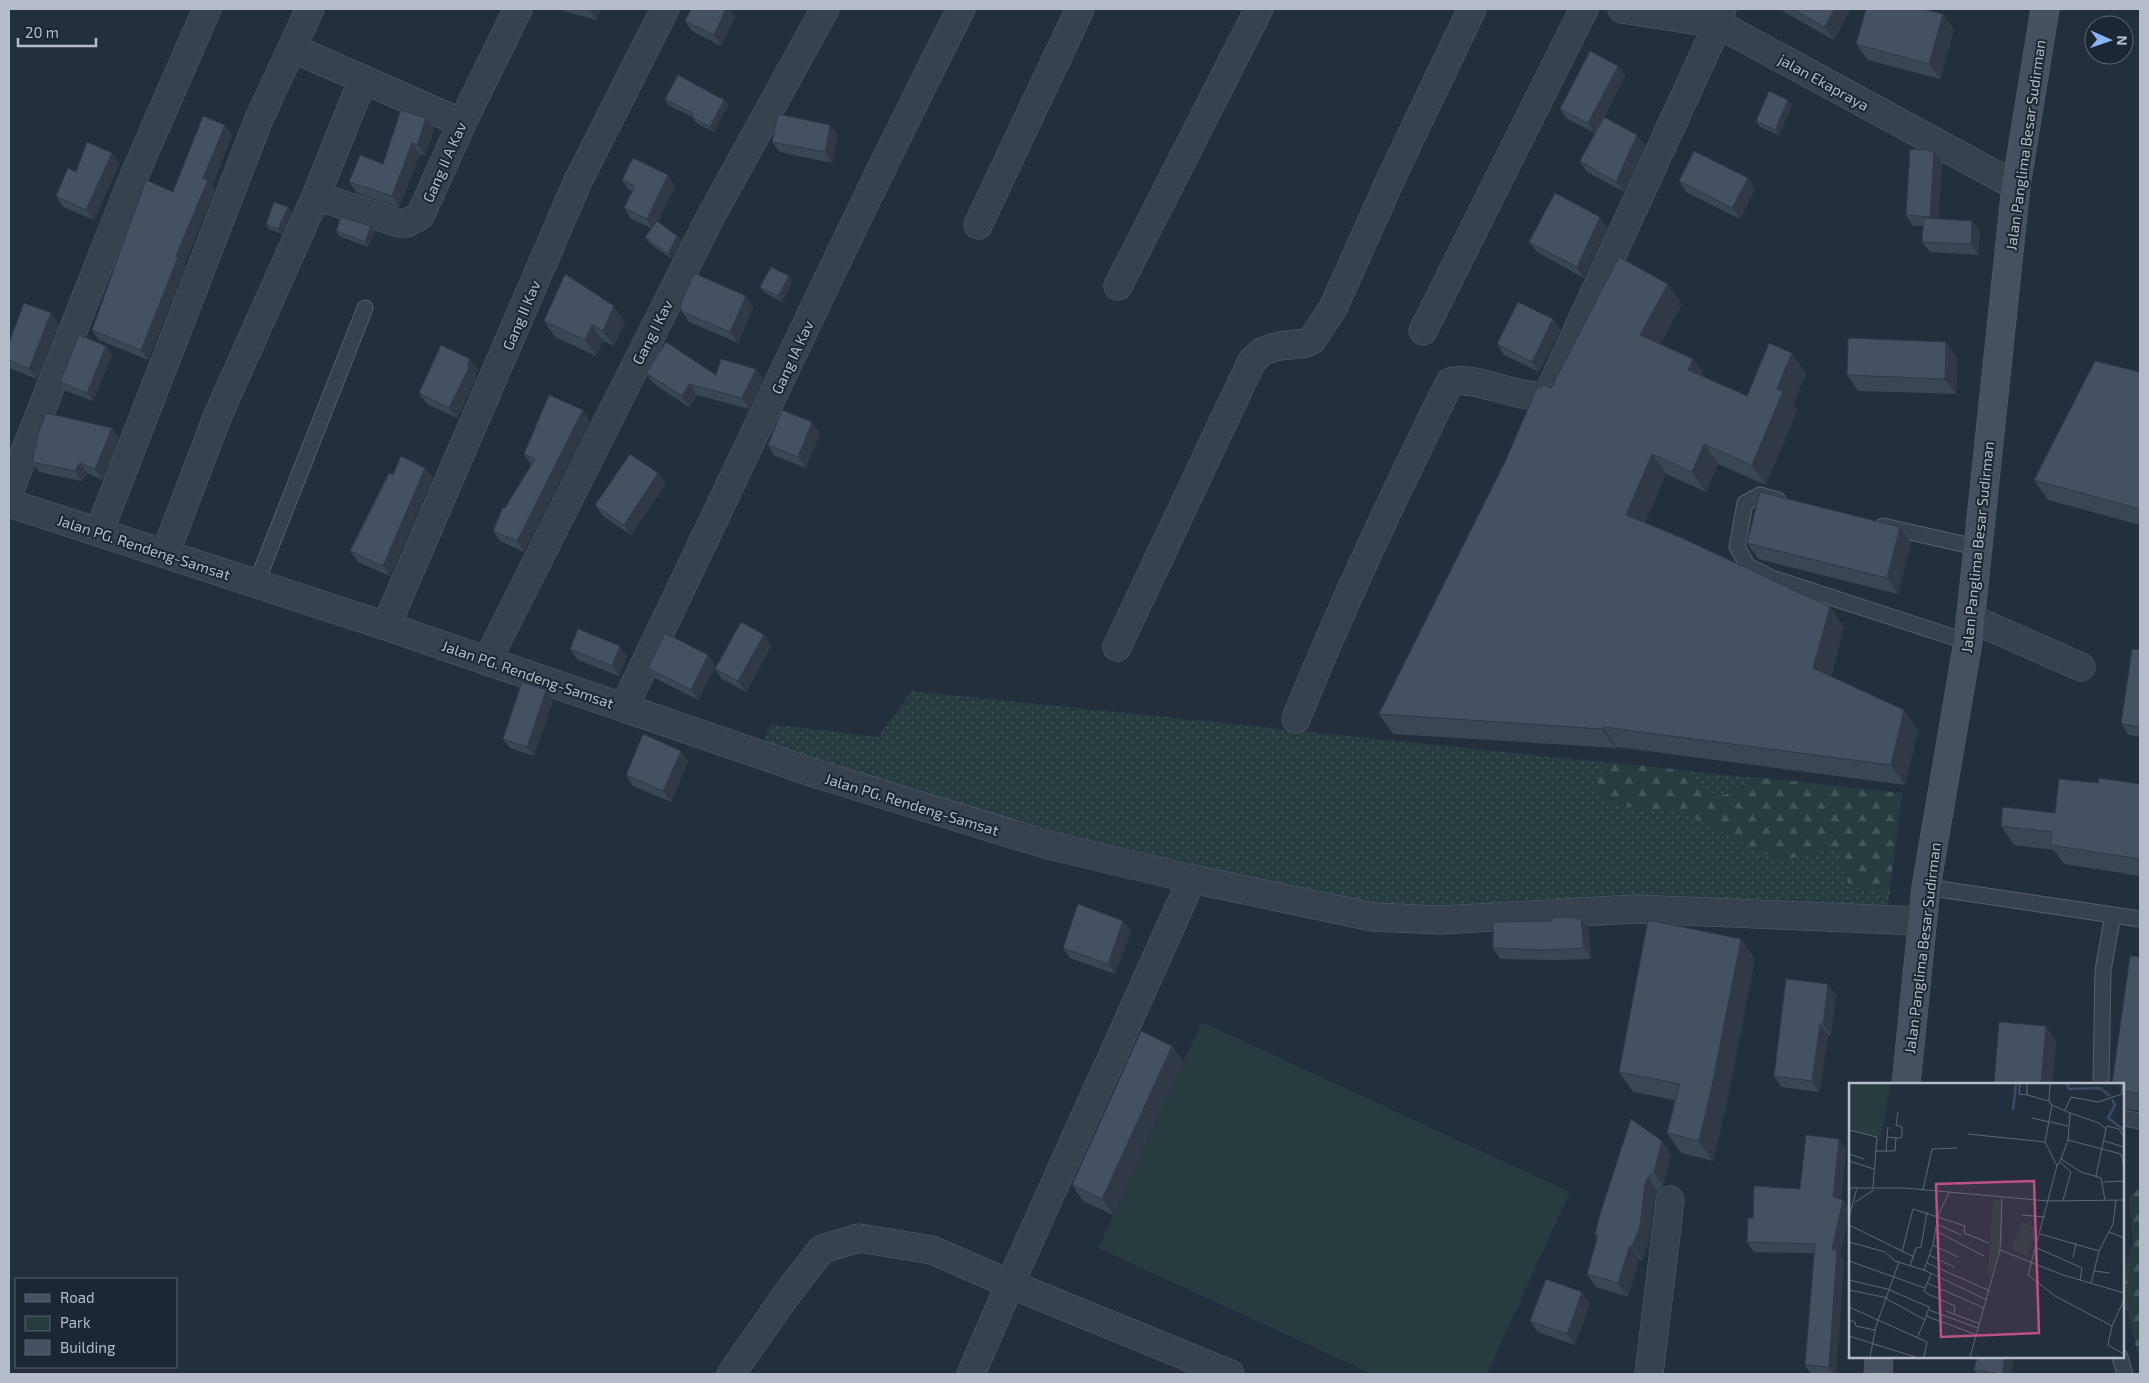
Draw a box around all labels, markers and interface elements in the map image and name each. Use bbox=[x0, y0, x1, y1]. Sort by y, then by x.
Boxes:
scale bar bbox=[18, 15, 95, 47]
north arrow bbox=[2084, 15, 2134, 65]
text: 20 m bbox=[25, 23, 59, 41]
text: N bbox=[2114, 35, 2131, 46]
street label: Jalan Panglima Besar Sudirman bbox=[2001, 38, 2049, 252]
street label: jalan Ekapraya bbox=[1775, 50, 1872, 115]
street label: Gang II A Kav bbox=[418, 119, 470, 205]
street label: Gang II Kav bbox=[498, 277, 544, 353]
street label: Gang I Kav bbox=[628, 297, 676, 367]
street label: Gang IA Kav bbox=[767, 317, 817, 397]
street label: Jalan Panglima Besar Sudirman bbox=[1957, 440, 1997, 654]
street label: Jalan PG. Rendeng-Samsat bbox=[55, 511, 233, 584]
street label: Jalan PG. Rendeng-Samsat bbox=[440, 636, 617, 712]
street label: Jalan PG. Rendeng-Samsat bbox=[823, 769, 1001, 839]
street label: Jalan Panglima Besar Sudirman bbox=[1900, 841, 1944, 1055]
inset map bbox=[1849, 1083, 2124, 1358]
legend bbox=[15, 1278, 178, 1368]
text: Road bbox=[60, 1288, 95, 1306]
text: Park bbox=[60, 1313, 91, 1331]
text: Building bbox=[60, 1338, 116, 1356]

